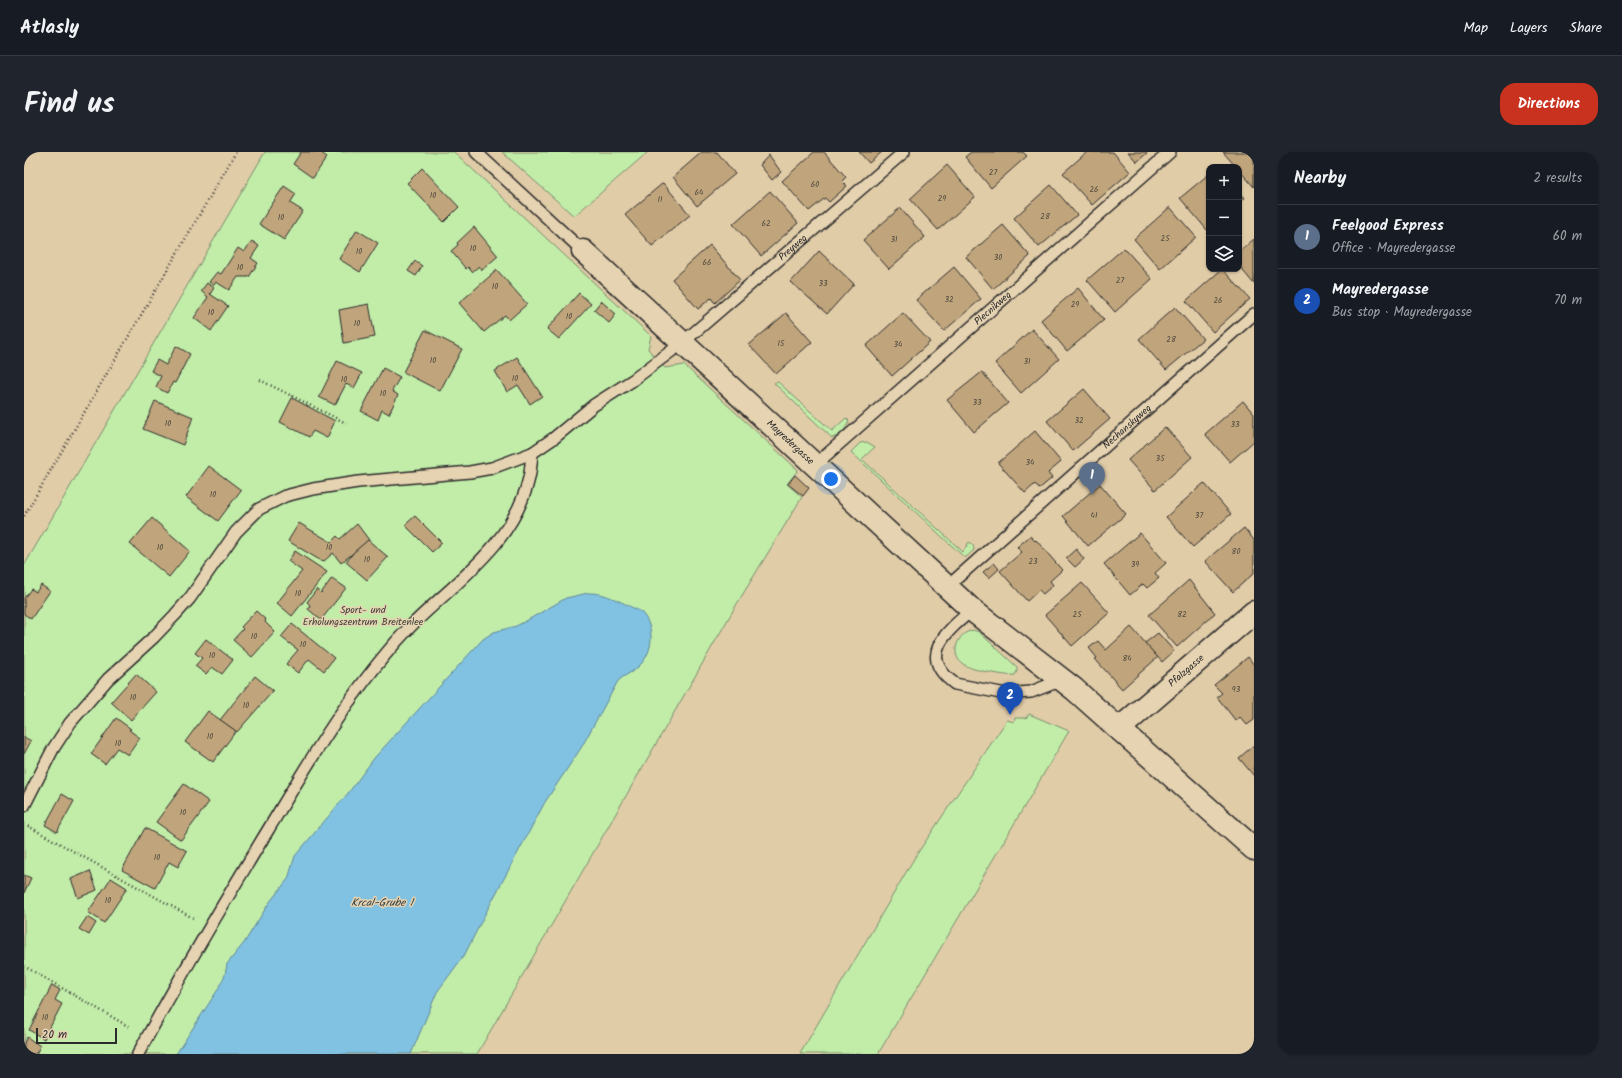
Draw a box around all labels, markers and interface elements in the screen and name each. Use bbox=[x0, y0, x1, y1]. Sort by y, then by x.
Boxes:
text: Atlasly bbox=[20, 13, 79, 43]
text: Map bbox=[1464, 17, 1488, 39]
text: Layers bbox=[1510, 17, 1548, 39]
text: Share bbox=[1570, 17, 1602, 39]
text: Find us bbox=[24, 82, 115, 127]
button: Directions bbox=[1500, 83, 1598, 125]
map controls bbox=[1206, 164, 1242, 272]
button: + bbox=[1206, 164, 1242, 200]
text: Nearby bbox=[1294, 165, 1346, 192]
house number: 27 bbox=[989, 166, 997, 179]
text: 2 results bbox=[1534, 168, 1582, 189]
house number: 60 bbox=[811, 178, 819, 191]
house number: 26 bbox=[1089, 183, 1099, 196]
house number: 64 bbox=[695, 186, 704, 199]
house number: 10 bbox=[430, 189, 436, 202]
house number: 29 bbox=[938, 192, 946, 205]
house number: 11 bbox=[657, 193, 663, 206]
button: − bbox=[1206, 200, 1242, 236]
house number: 28 bbox=[1040, 210, 1050, 223]
house number: 10 bbox=[278, 211, 284, 224]
text: Feelgood Express bbox=[1332, 214, 1444, 238]
house number: 62 bbox=[761, 217, 771, 230]
text: 1 bbox=[1305, 226, 1309, 247]
text: 60 m bbox=[1553, 226, 1582, 247]
street label: Preyweg bbox=[775, 230, 811, 265]
house number: 25 bbox=[1161, 232, 1170, 245]
house number: 31 bbox=[890, 233, 898, 246]
button: layers bbox=[1206, 236, 1242, 272]
text: Office · Mayredergasse bbox=[1332, 238, 1455, 259]
house number: 10 bbox=[470, 242, 476, 255]
house number: 10 bbox=[356, 245, 362, 258]
house number: 30 bbox=[994, 251, 1002, 264]
house number: 66 bbox=[703, 256, 711, 269]
house number: 10 bbox=[237, 261, 243, 274]
house number: 27 bbox=[1116, 274, 1124, 287]
house number: 33 bbox=[818, 277, 828, 290]
text: Mayredergasse bbox=[1332, 278, 1429, 302]
house number: 10 bbox=[492, 280, 498, 293]
street label: Plecnikweg bbox=[971, 287, 1015, 329]
text: 2 bbox=[1303, 290, 1311, 311]
text: 70 m bbox=[1554, 290, 1582, 311]
house number: 32 bbox=[944, 293, 954, 306]
house number: 26 bbox=[1213, 294, 1223, 307]
house number: 29 bbox=[1071, 298, 1079, 311]
text: Bus stop · Mayredergasse bbox=[1332, 302, 1472, 323]
house number: 10 bbox=[208, 306, 214, 319]
house number: 10 bbox=[566, 310, 572, 323]
house number: 10 bbox=[354, 317, 360, 330]
house number: 28 bbox=[1166, 333, 1176, 346]
house number: 15 bbox=[778, 337, 785, 350]
house number: 34 bbox=[894, 338, 903, 351]
house number: 10 bbox=[430, 354, 436, 367]
house number: 31 bbox=[1023, 355, 1031, 368]
house number: 10 bbox=[512, 372, 518, 385]
house number: 10 bbox=[341, 373, 347, 386]
house number: 10 bbox=[380, 387, 386, 400]
house number: 33 bbox=[972, 396, 982, 409]
street label: Nechanskyweg bbox=[1099, 401, 1155, 453]
house number: 32 bbox=[1074, 414, 1084, 427]
street label: Mayredergasse bbox=[763, 416, 818, 469]
house number: 10 bbox=[165, 417, 171, 430]
house number: 33 bbox=[1230, 418, 1240, 431]
house number: 35 bbox=[1156, 452, 1165, 465]
house number: 34 bbox=[1026, 456, 1035, 469]
pin: 1 bbox=[1079, 462, 1105, 495]
your location bbox=[821, 469, 841, 489]
house number: 10 bbox=[210, 488, 216, 501]
house number: 41 bbox=[1091, 509, 1098, 522]
house number: 37 bbox=[1195, 509, 1203, 522]
house number: 10 bbox=[157, 541, 163, 554]
house number: 10 bbox=[326, 541, 332, 554]
house number: 80 bbox=[1232, 545, 1240, 558]
house number: 10 bbox=[364, 553, 370, 566]
house number: 23 bbox=[1028, 555, 1038, 568]
house number: 39 bbox=[1131, 558, 1139, 571]
house number: 10 bbox=[295, 587, 301, 600]
park label: Sport- und Erholungszentrum Breitenlee bbox=[303, 602, 424, 630]
house number: 25 bbox=[1073, 608, 1082, 621]
house number: 82 bbox=[1177, 608, 1187, 621]
house number: 10 bbox=[251, 630, 257, 643]
house number: 10 bbox=[300, 638, 306, 651]
house number: 10 bbox=[209, 649, 215, 662]
street label: Pfalzgasse bbox=[1165, 650, 1208, 691]
house number: 84 bbox=[1122, 652, 1132, 665]
pin: 2 bbox=[997, 682, 1023, 715]
house number: 93 bbox=[1232, 683, 1241, 696]
house number: 10 bbox=[130, 691, 136, 704]
house number: 10 bbox=[243, 699, 249, 712]
house number: 10 bbox=[207, 730, 213, 743]
house number: 10 bbox=[115, 737, 121, 750]
house number: 10 bbox=[180, 806, 186, 819]
house number: 10 bbox=[154, 851, 160, 864]
house number: 10 bbox=[105, 894, 111, 907]
water label: Krcal-Grube 1 bbox=[351, 894, 415, 912]
house number: 10 bbox=[42, 1011, 48, 1024]
scale bar bbox=[36, 1026, 117, 1045]
text: 20 m bbox=[42, 1026, 67, 1044]

